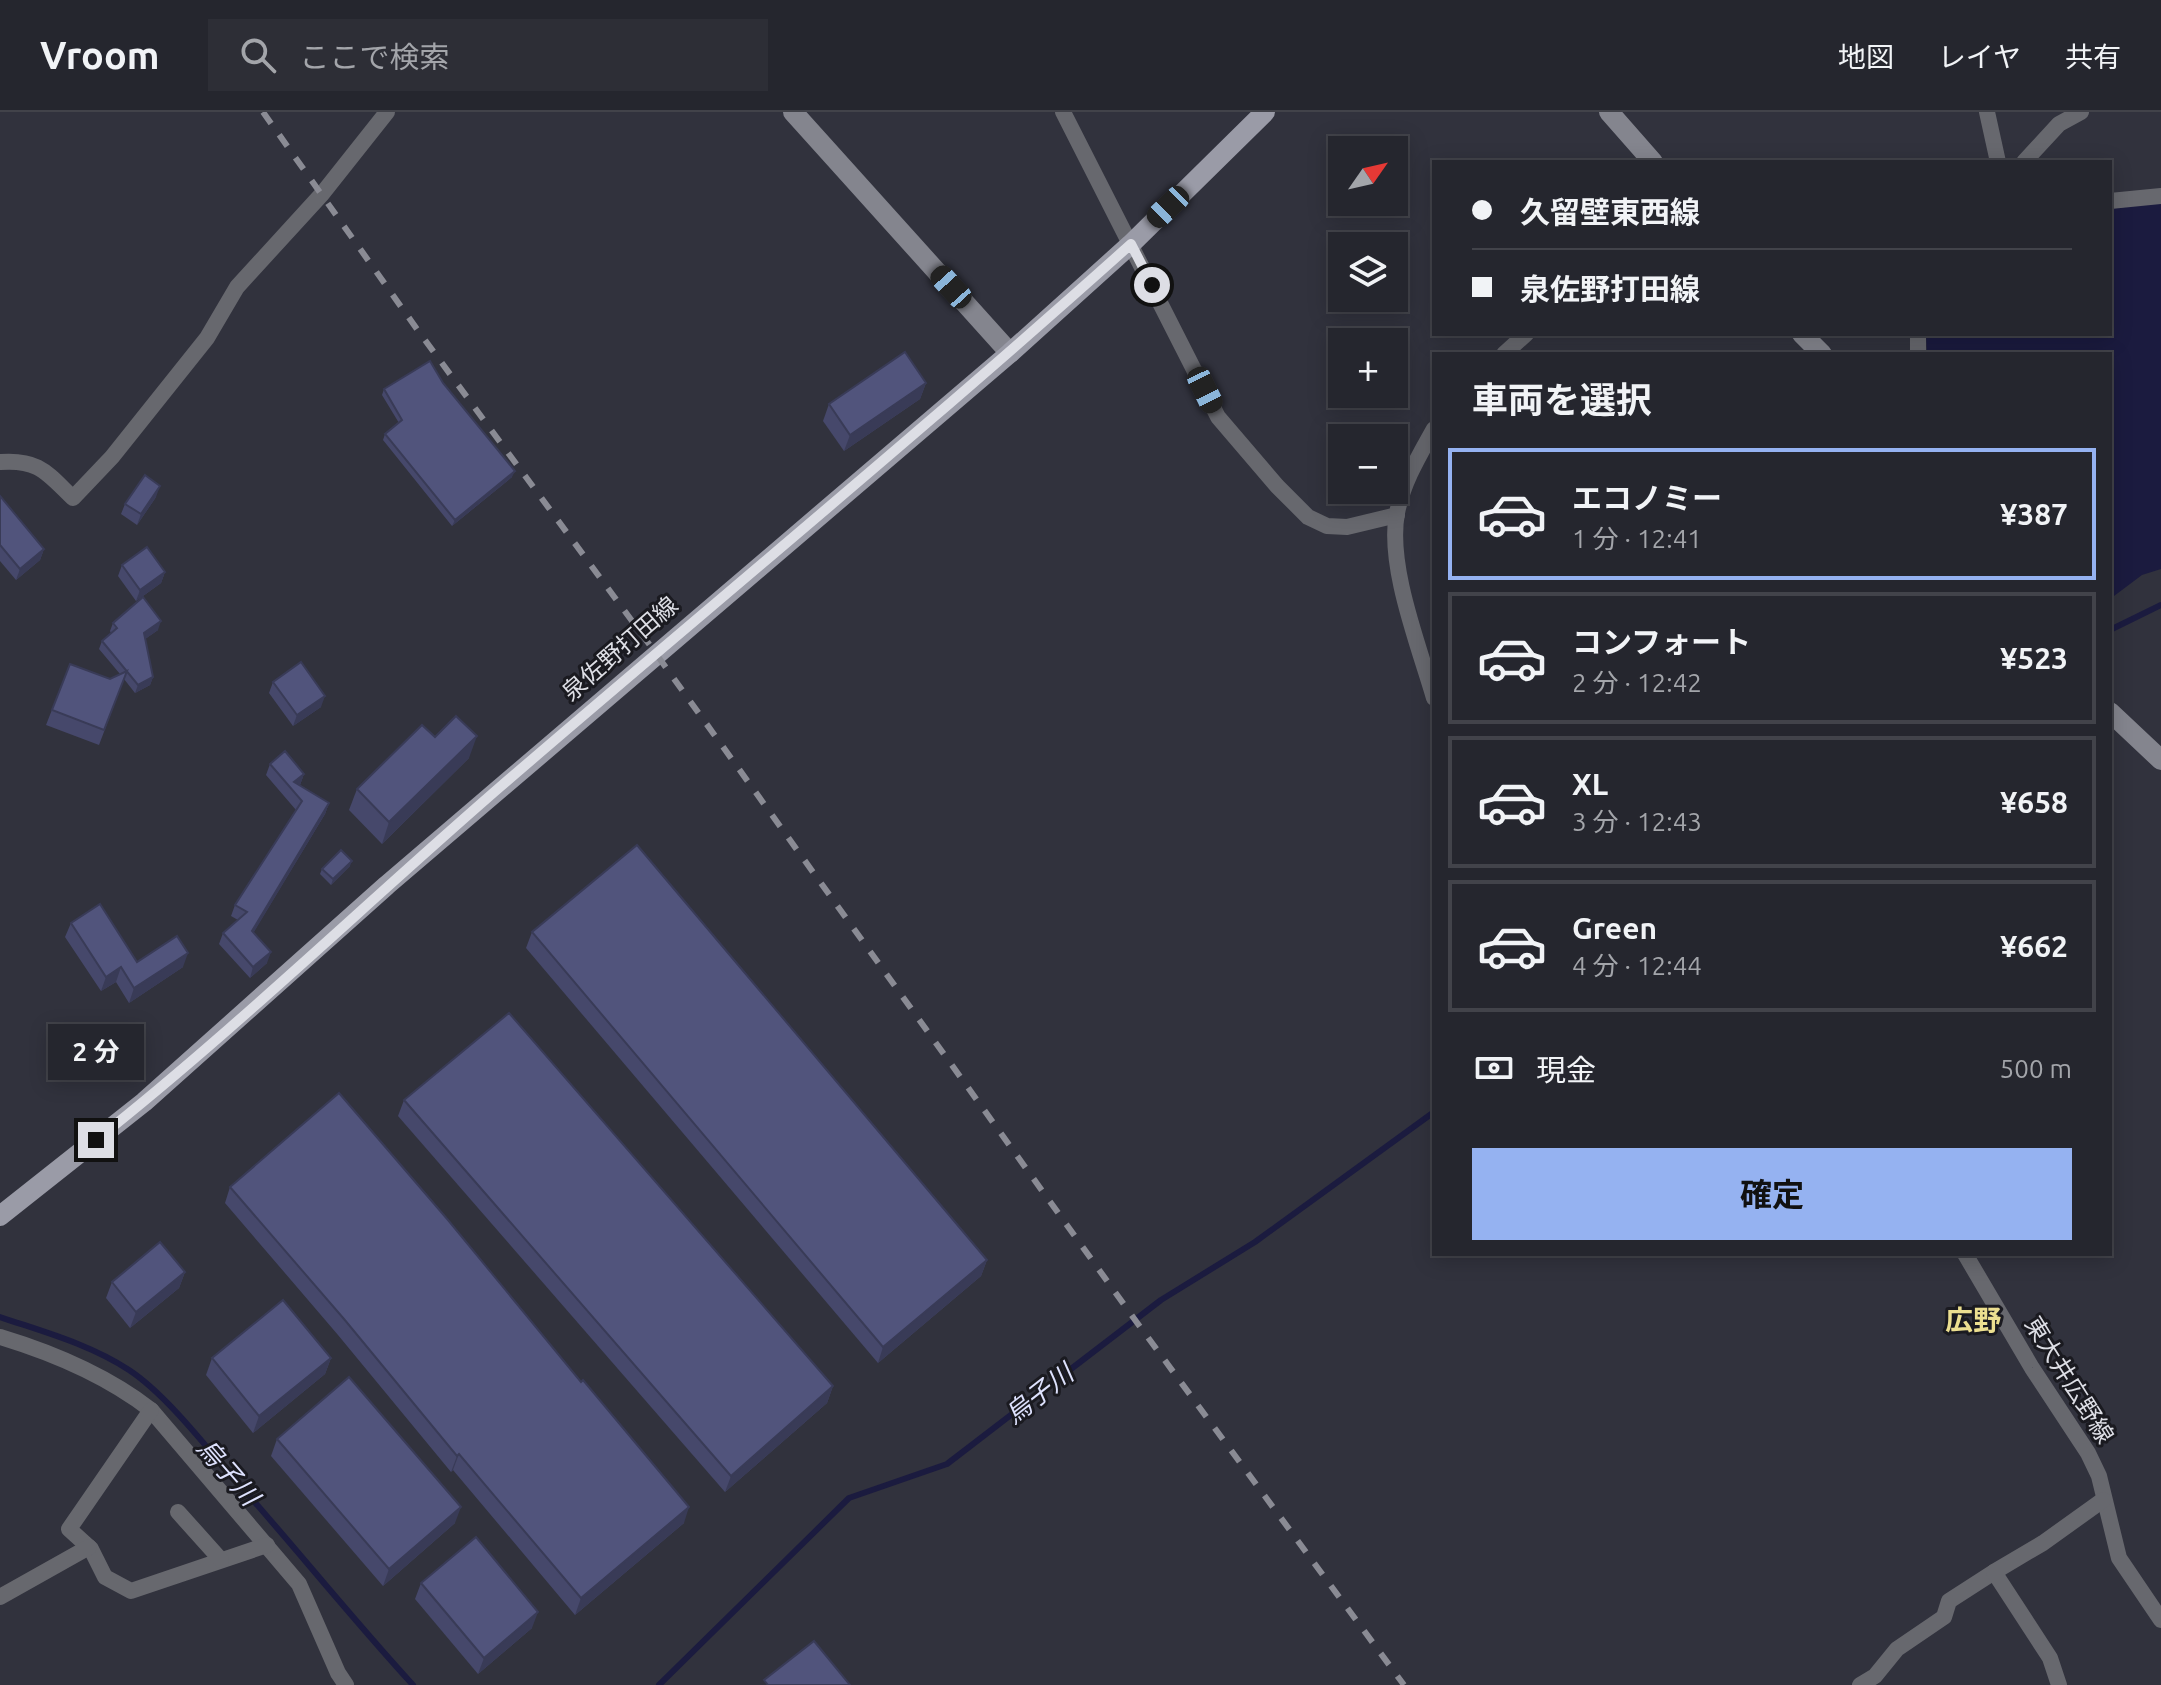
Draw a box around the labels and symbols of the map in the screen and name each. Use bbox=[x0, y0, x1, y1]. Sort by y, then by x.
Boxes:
north arrow bbox=[1328, 136, 1408, 216]
car bbox=[1142, 182, 1194, 232]
car bbox=[926, 261, 976, 313]
route start bbox=[1134, 267, 1170, 303]
car bbox=[1184, 363, 1226, 417]
street label: 泉佐野打田線 bbox=[556, 591, 683, 706]
callout: 2 分 bbox=[48, 1024, 144, 1080]
route end bbox=[78, 1122, 114, 1158]
district label: 広野 bbox=[1945, 1304, 2001, 1335]
street label: 東大井広野線 bbox=[2020, 1312, 2119, 1448]
water label: 烏子川 bbox=[999, 1356, 1081, 1429]
water label: 烏子川 bbox=[192, 1433, 267, 1513]

